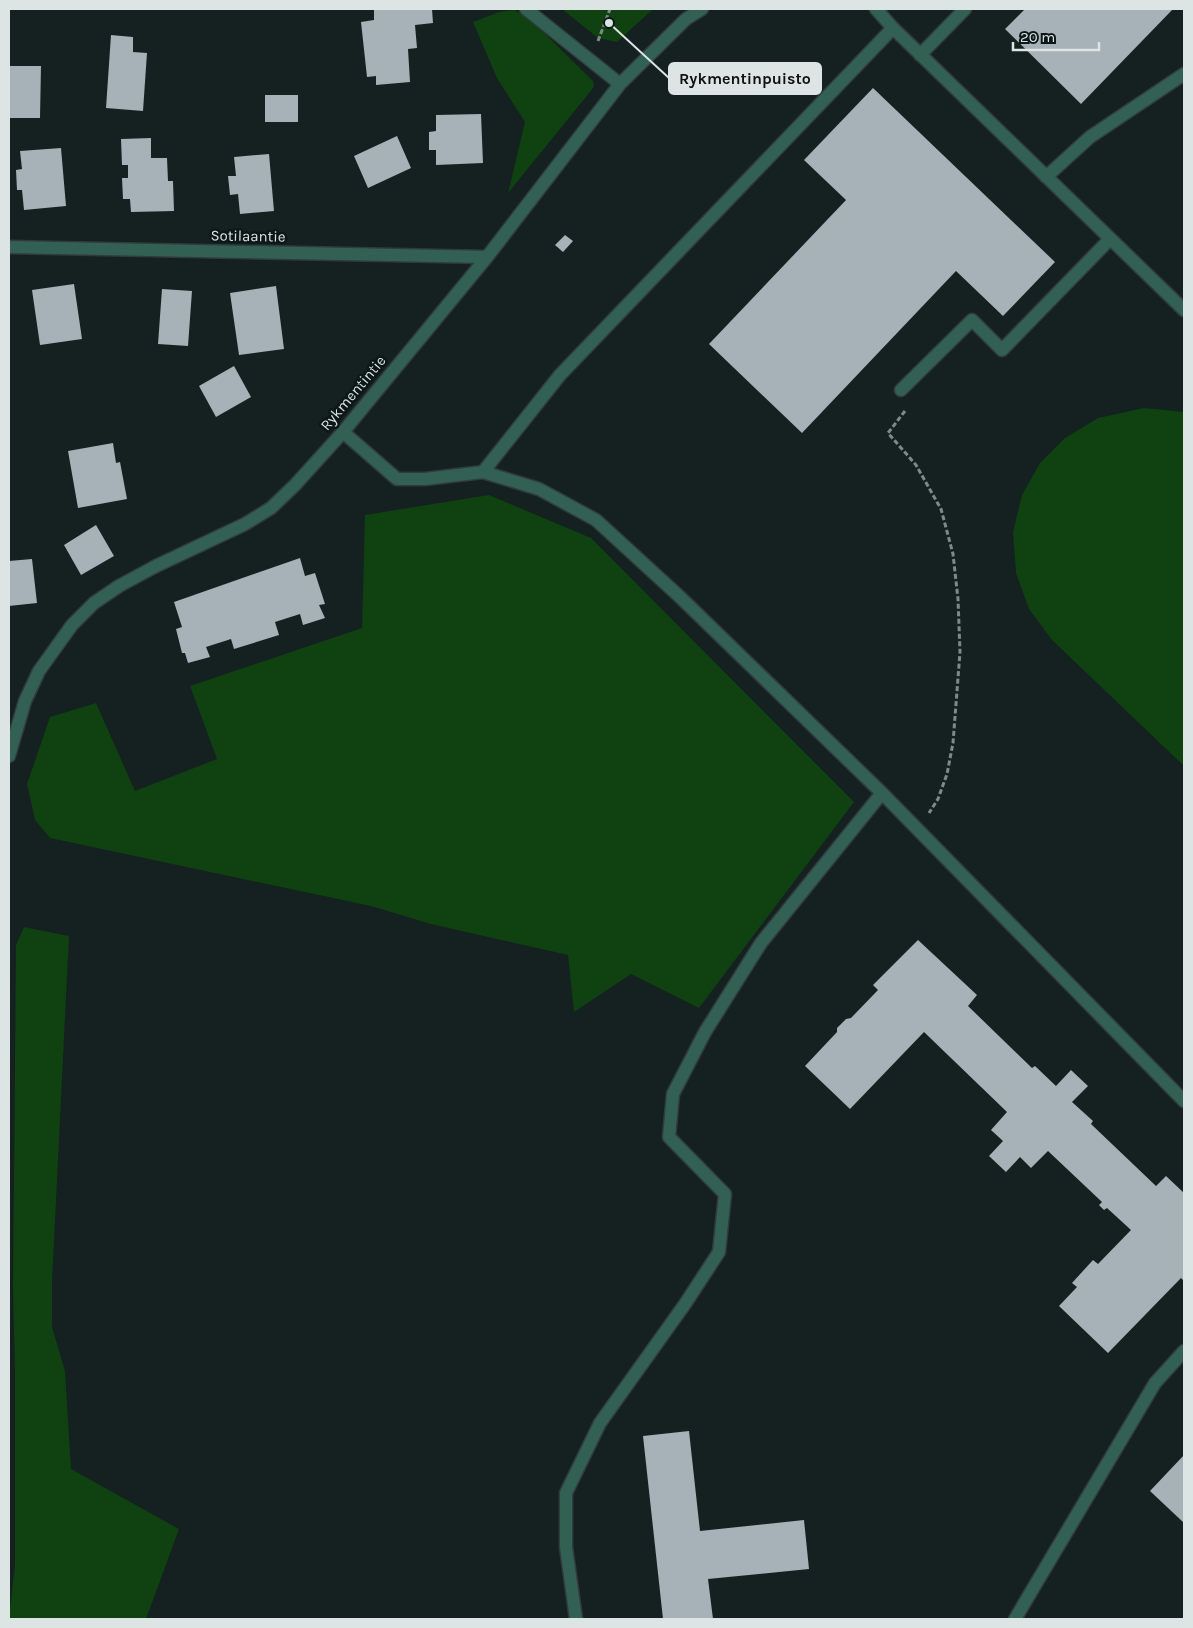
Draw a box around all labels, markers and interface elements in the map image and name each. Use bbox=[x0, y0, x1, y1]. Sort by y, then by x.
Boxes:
scale bar bbox=[1013, 20, 1099, 52]
text: 20 m bbox=[1020, 28, 1055, 46]
callout: Rykmentinpuisto bbox=[669, 63, 821, 94]
text: Rykmentinpuisto bbox=[679, 69, 811, 88]
street label: Sotilaantie bbox=[210, 226, 286, 246]
street label: Rykmentintie bbox=[316, 352, 390, 434]

